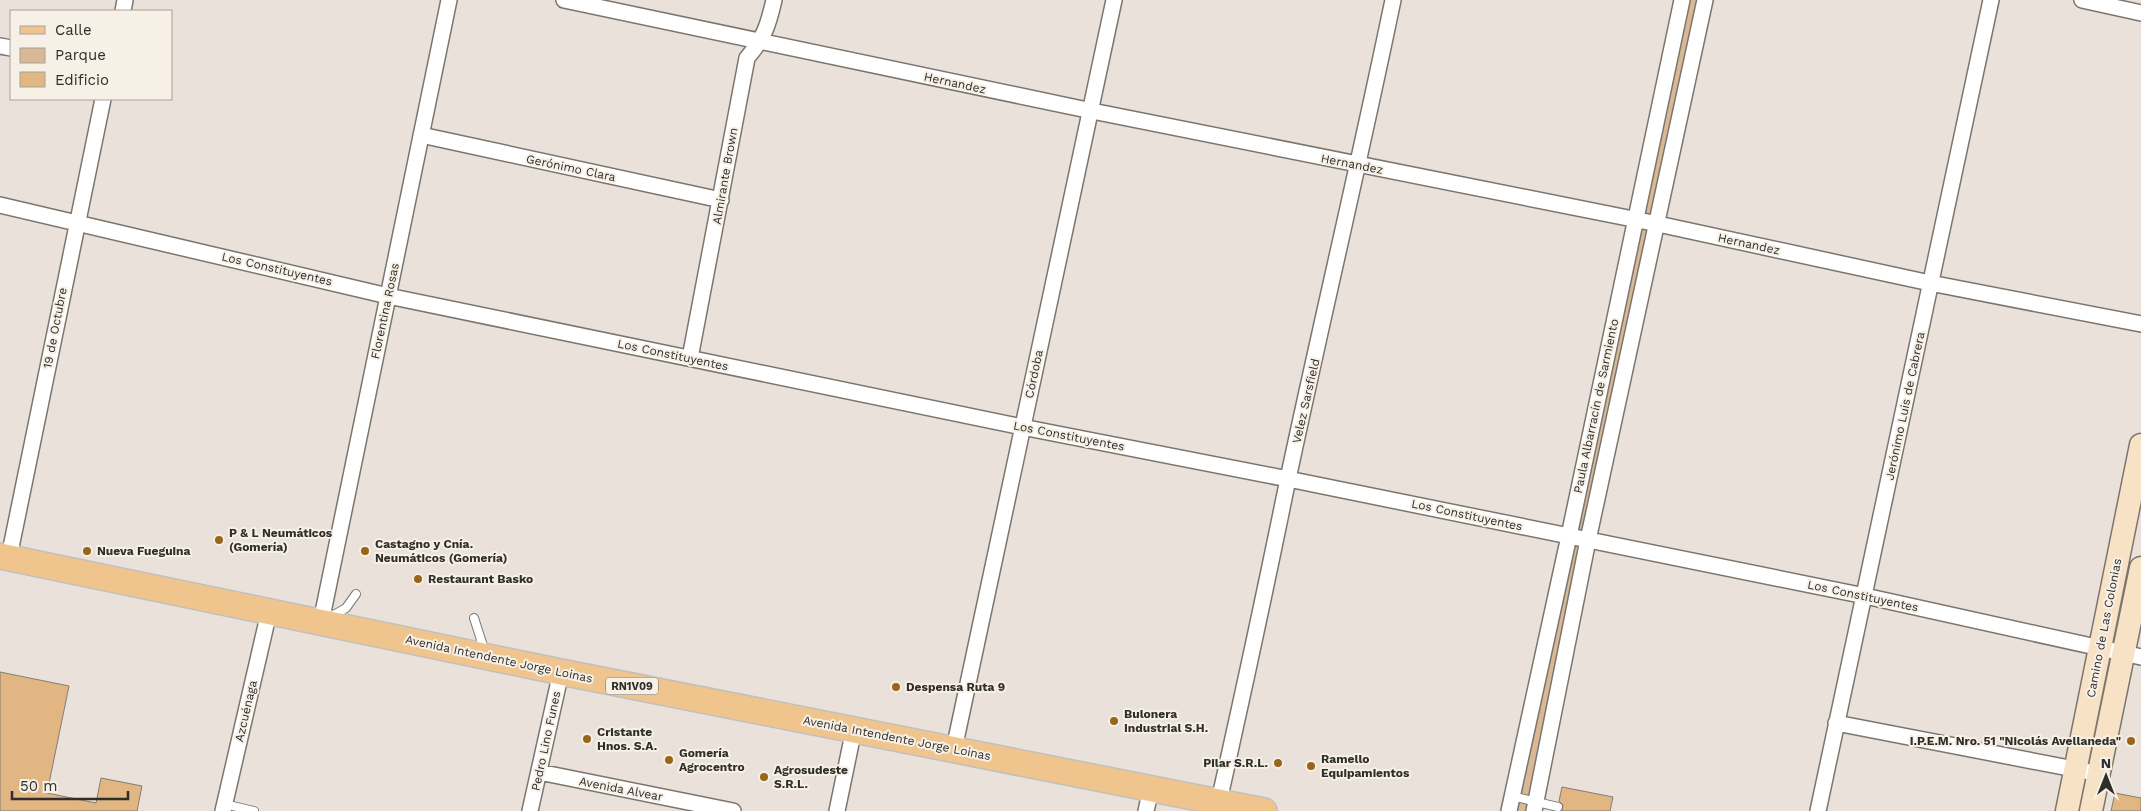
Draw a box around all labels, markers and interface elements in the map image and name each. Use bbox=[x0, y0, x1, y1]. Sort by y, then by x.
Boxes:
legend bbox=[10, 10, 172, 100]
text: Calle bbox=[55, 21, 92, 39]
text: Parque bbox=[55, 46, 106, 64]
street label: Hernandez bbox=[923, 70, 987, 96]
text: Edificio bbox=[55, 71, 109, 89]
street label: Almirante Brown bbox=[710, 126, 740, 226]
street label: Hernandez bbox=[1320, 151, 1384, 177]
street label: Gerónimo Clara bbox=[525, 152, 617, 184]
street label: Hernandez bbox=[1717, 231, 1781, 257]
street label: Los Constituyentes bbox=[220, 249, 334, 289]
street label: Florentina Rosas bbox=[368, 262, 402, 360]
street label: 19 de Octubre bbox=[40, 286, 70, 370]
street label: Paula Albarracín de Sarmiento bbox=[1571, 317, 1621, 495]
street label: Jerónimo Luis de Cabrera bbox=[1882, 330, 1928, 481]
street label: Los Constituyentes bbox=[616, 336, 730, 374]
street label: Córdoba bbox=[1022, 348, 1046, 400]
street label: Velez Sarsfield bbox=[1289, 357, 1323, 445]
street label: Los Constituyentes bbox=[1012, 418, 1126, 454]
street label: Los Constituyentes bbox=[1410, 496, 1524, 534]
place label: P & L Neumáticos (Gomería) bbox=[229, 526, 333, 554]
marker: P & L Neumáticos (Gomería) bbox=[213, 534, 225, 546]
place label: Castagno y Cnía. Neumáticos (Gomería) bbox=[375, 537, 508, 565]
place label: Nueva Fueguina bbox=[97, 544, 191, 558]
marker: Nueva Fueguina bbox=[81, 545, 93, 557]
marker: Castagno y Cnía. Neumáticos (Gomería) bbox=[359, 545, 371, 557]
street label: Camino de Las Colonias bbox=[2084, 557, 2124, 699]
place label: Restaurant Basko bbox=[428, 572, 533, 586]
marker: Restaurant Basko bbox=[412, 573, 424, 585]
street label: Los Constituyentes bbox=[1806, 577, 1920, 615]
street label: Avenida Intendente Jorge Loinas bbox=[404, 632, 594, 686]
road number: RN1V09 bbox=[606, 678, 658, 694]
street label: Azcuénaga bbox=[232, 679, 260, 743]
place label: Despensa Ruta 9 bbox=[906, 680, 1005, 694]
marker: Despensa Ruta 9 bbox=[890, 681, 902, 693]
street label: Pedro Lino Funes bbox=[529, 690, 563, 792]
place label: Bulonera Industrial S.H. bbox=[1124, 707, 1208, 735]
street label: Avenida Intendente Jorge Loinas bbox=[802, 713, 992, 763]
marker: Bulonera Industrial S.H. bbox=[1108, 715, 1120, 727]
place label: Cristante Hnos. S.A. bbox=[597, 725, 657, 753]
marker: Cristante Hnos. S.A. bbox=[581, 733, 593, 745]
place label: I.P.E.M. Nro. 51 "Nicolás Avellaneda" bbox=[1910, 734, 2121, 748]
marker: I.P.E.M. Nro. 51 "Nicolás Avellaneda" bbox=[2125, 735, 2137, 747]
place label: Gomería Agrocentro bbox=[679, 746, 745, 774]
north arrow bbox=[2081, 751, 2131, 801]
place label: Ramello Equipamientos bbox=[1321, 752, 1410, 780]
marker: Gomería Agrocentro bbox=[663, 754, 675, 766]
text: N bbox=[2101, 755, 2111, 771]
place label: Pilar S.R.L. bbox=[1203, 756, 1268, 770]
marker: Pilar S.R.L. bbox=[1272, 757, 1284, 769]
marker: Ramello Equipamientos bbox=[1305, 760, 1317, 772]
place label: Agrosudeste S.R.L. bbox=[774, 763, 848, 791]
scale bar bbox=[12, 768, 129, 800]
marker: Agrosudeste S.R.L. bbox=[758, 771, 770, 783]
street label: Avenida Alvear bbox=[578, 774, 664, 804]
text: 50 m bbox=[20, 777, 57, 795]

